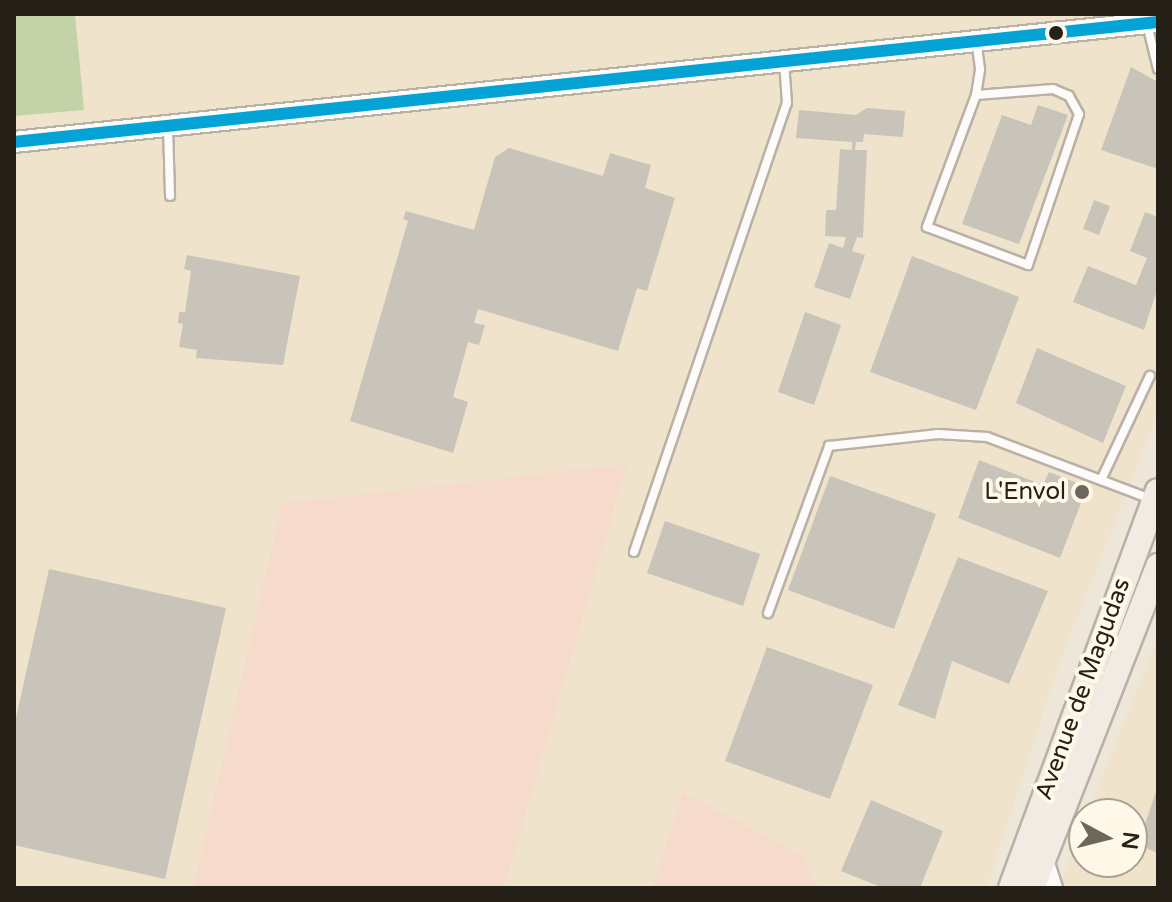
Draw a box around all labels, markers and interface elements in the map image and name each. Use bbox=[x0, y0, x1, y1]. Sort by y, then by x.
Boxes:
unlabelled marker bbox=[1048, 25, 1064, 41]
place label: L'Envol bbox=[984, 478, 1066, 506]
marker: L'Envol bbox=[1073, 483, 1091, 501]
street label: Avenue de Magudas bbox=[1030, 574, 1136, 804]
north arrow bbox=[1068, 798, 1148, 878]
text: N bbox=[1116, 830, 1144, 851]

